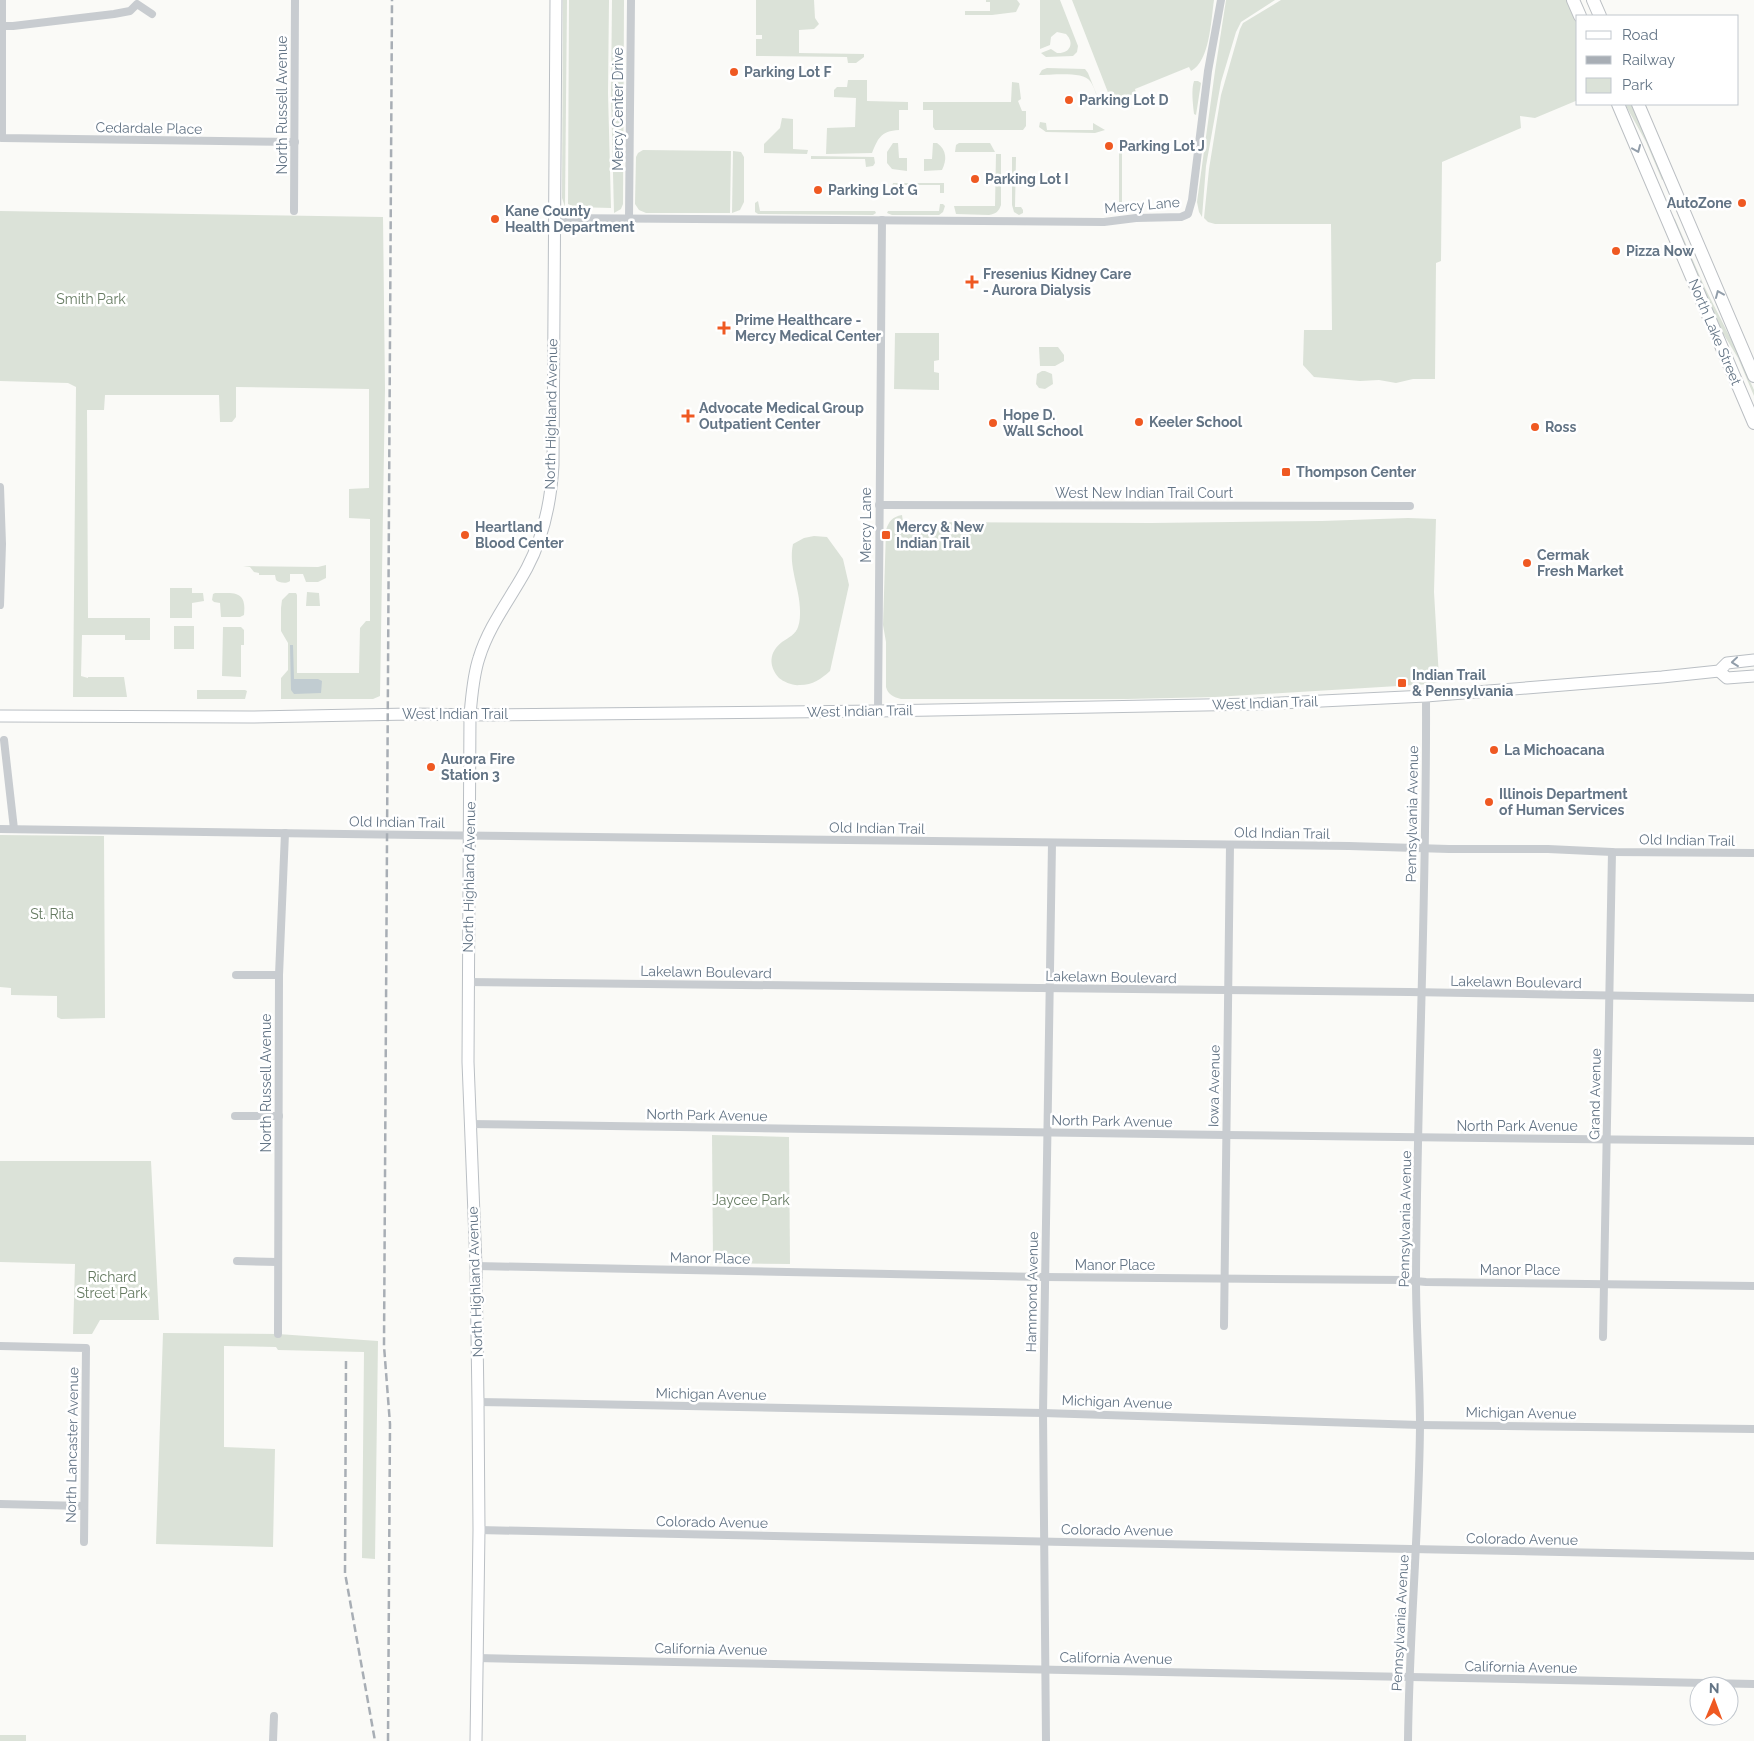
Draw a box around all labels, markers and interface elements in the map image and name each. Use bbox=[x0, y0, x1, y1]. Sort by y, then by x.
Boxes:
legend bbox=[1576, 15, 1739, 105]
text: Road bbox=[1622, 26, 1658, 44]
street label: North Russell Avenue bbox=[274, 36, 290, 174]
street label: Mercy Center Drive bbox=[610, 47, 626, 171]
text: Railway bbox=[1622, 51, 1675, 69]
place label: Parking Lot F bbox=[744, 64, 831, 80]
marker: Parking Lot F bbox=[728, 66, 740, 78]
text: Park bbox=[1622, 76, 1653, 94]
place label: Parking Lot D bbox=[1079, 92, 1168, 108]
marker: Parking Lot D bbox=[1063, 94, 1075, 106]
street label: Cedardale Place bbox=[95, 119, 203, 137]
place label: Parking Lot J bbox=[1119, 138, 1205, 154]
marker: Parking Lot J bbox=[1103, 140, 1115, 152]
one-way arrow bbox=[1630, 144, 1641, 153]
place label: Parking Lot I bbox=[985, 171, 1068, 187]
marker: Parking Lot I bbox=[969, 173, 981, 185]
place label: Parking Lot G bbox=[828, 182, 918, 198]
marker: Parking Lot G bbox=[812, 184, 824, 196]
street label: Mercy Lane bbox=[1104, 194, 1180, 216]
place label: AutoZone bbox=[1667, 195, 1733, 211]
marker: AutoZone bbox=[1736, 197, 1748, 209]
place label: Kane County Health Department bbox=[505, 203, 635, 235]
marker: Kane County Health Department bbox=[489, 213, 501, 225]
place label: Pizza Now bbox=[1626, 243, 1694, 259]
marker: Pizza Now bbox=[1610, 245, 1622, 257]
place label: Fresenius Kidney Care - Aurora Dialysis bbox=[983, 266, 1132, 298]
marker: Fresenius Kidney Care - Aurora Dialysis bbox=[965, 275, 979, 289]
street label: North Lake Street bbox=[1685, 276, 1745, 388]
one-way arrow bbox=[1714, 290, 1725, 299]
park label: Smith Park bbox=[56, 291, 126, 307]
place label: Prime Healthcare - Mercy Medical Center bbox=[735, 312, 882, 344]
marker: Prime Healthcare - Mercy Medical Center bbox=[717, 321, 731, 335]
street label: North Highland Avenue bbox=[542, 338, 560, 490]
place label: Advocate Medical Group Outpatient Center bbox=[699, 400, 864, 432]
place label: Hope D. Wall School bbox=[1003, 407, 1084, 439]
marker: Advocate Medical Group Outpatient Center bbox=[681, 409, 695, 423]
place label: Keeler School bbox=[1149, 414, 1243, 430]
marker: Keeler School bbox=[1133, 416, 1145, 428]
marker: Hope D. Wall School bbox=[987, 417, 999, 429]
place label: Ross bbox=[1545, 419, 1576, 435]
marker: Ross bbox=[1529, 421, 1541, 433]
place label: Thompson Center bbox=[1296, 464, 1417, 480]
marker: Thompson Center bbox=[1280, 466, 1292, 478]
street label: West New Indian Trail Court bbox=[1055, 485, 1233, 501]
street label: Mercy Lane bbox=[858, 487, 874, 563]
place label: Heartland Blood Center bbox=[475, 519, 564, 551]
place label: Mercy & New Indian Trail bbox=[896, 519, 984, 551]
marker: Heartland Blood Center bbox=[459, 529, 471, 541]
marker: Mercy & New Indian Trail bbox=[880, 529, 892, 541]
place label: Cermak Fresh Market bbox=[1537, 547, 1624, 579]
marker: Cermak Fresh Market bbox=[1521, 557, 1533, 569]
one-way arrow bbox=[1731, 656, 1739, 667]
place label: Indian Trail & Pennsylvania bbox=[1412, 667, 1513, 699]
marker: Indian Trail & Pennsylvania bbox=[1396, 677, 1408, 689]
street label: West Indian Trail bbox=[1212, 693, 1318, 713]
street label: West Indian Trail bbox=[807, 702, 913, 720]
street label: West Indian Trail bbox=[402, 706, 508, 722]
place label: La Michoacana bbox=[1504, 742, 1605, 758]
marker: La Michoacana bbox=[1488, 744, 1500, 756]
street label: Pennsylvania Avenue bbox=[1403, 745, 1421, 883]
place label: Aurora Fire Station 3 bbox=[441, 751, 515, 783]
marker: Aurora Fire Station 3 bbox=[425, 761, 437, 773]
place label: Illinois Department of Human Services bbox=[1499, 786, 1628, 818]
marker: Illinois Department of Human Services bbox=[1483, 796, 1495, 808]
street label: North Highland Avenue bbox=[460, 801, 478, 953]
street label: Old Indian Trail bbox=[349, 813, 445, 831]
street label: Old Indian Trail bbox=[829, 819, 925, 837]
street label: Old Indian Trail bbox=[1234, 824, 1330, 842]
street label: Old Indian Trail bbox=[1639, 831, 1735, 849]
park label: St. Rita bbox=[30, 906, 74, 922]
street label: Lakelawn Boulevard bbox=[640, 963, 772, 981]
street label: Lakelawn Boulevard bbox=[1045, 968, 1177, 986]
street label: Lakelawn Boulevard bbox=[1450, 973, 1582, 991]
street label: North Russell Avenue bbox=[258, 1014, 274, 1152]
street label: Iowa Avenue bbox=[1205, 1045, 1223, 1127]
street label: Grand Avenue bbox=[1586, 1048, 1604, 1140]
street label: North Park Avenue bbox=[646, 1106, 768, 1124]
street label: North Park Avenue bbox=[1051, 1112, 1173, 1130]
street label: North Park Avenue bbox=[1456, 1118, 1578, 1134]
street label: Pennsylvania Avenue bbox=[1396, 1150, 1414, 1288]
park label: Jaycee Park bbox=[712, 1192, 790, 1208]
street label: North Highland Avenue bbox=[464, 1206, 486, 1358]
street label: Hammond Avenue bbox=[1023, 1231, 1041, 1353]
street label: Manor Place bbox=[670, 1249, 750, 1267]
street label: Manor Place bbox=[1075, 1257, 1155, 1273]
street label: Manor Place bbox=[1480, 1262, 1560, 1278]
park label: Richard Street Park bbox=[77, 1269, 148, 1301]
street label: North Lancaster Avenue bbox=[63, 1367, 81, 1523]
street label: Michigan Avenue bbox=[655, 1385, 767, 1403]
street label: Michigan Avenue bbox=[1061, 1392, 1173, 1412]
street label: Michigan Avenue bbox=[1465, 1404, 1577, 1422]
street label: Colorado Avenue bbox=[656, 1513, 768, 1531]
street label: Colorado Avenue bbox=[1061, 1521, 1173, 1539]
street label: Colorado Avenue bbox=[1466, 1530, 1578, 1548]
street label: Pennsylvania Avenue bbox=[1388, 1554, 1412, 1692]
street label: California Avenue bbox=[654, 1640, 768, 1658]
street label: California Avenue bbox=[1059, 1649, 1173, 1667]
street label: California Avenue bbox=[1464, 1658, 1578, 1676]
north arrow bbox=[1689, 1676, 1739, 1726]
text: N bbox=[1709, 1680, 1720, 1696]

